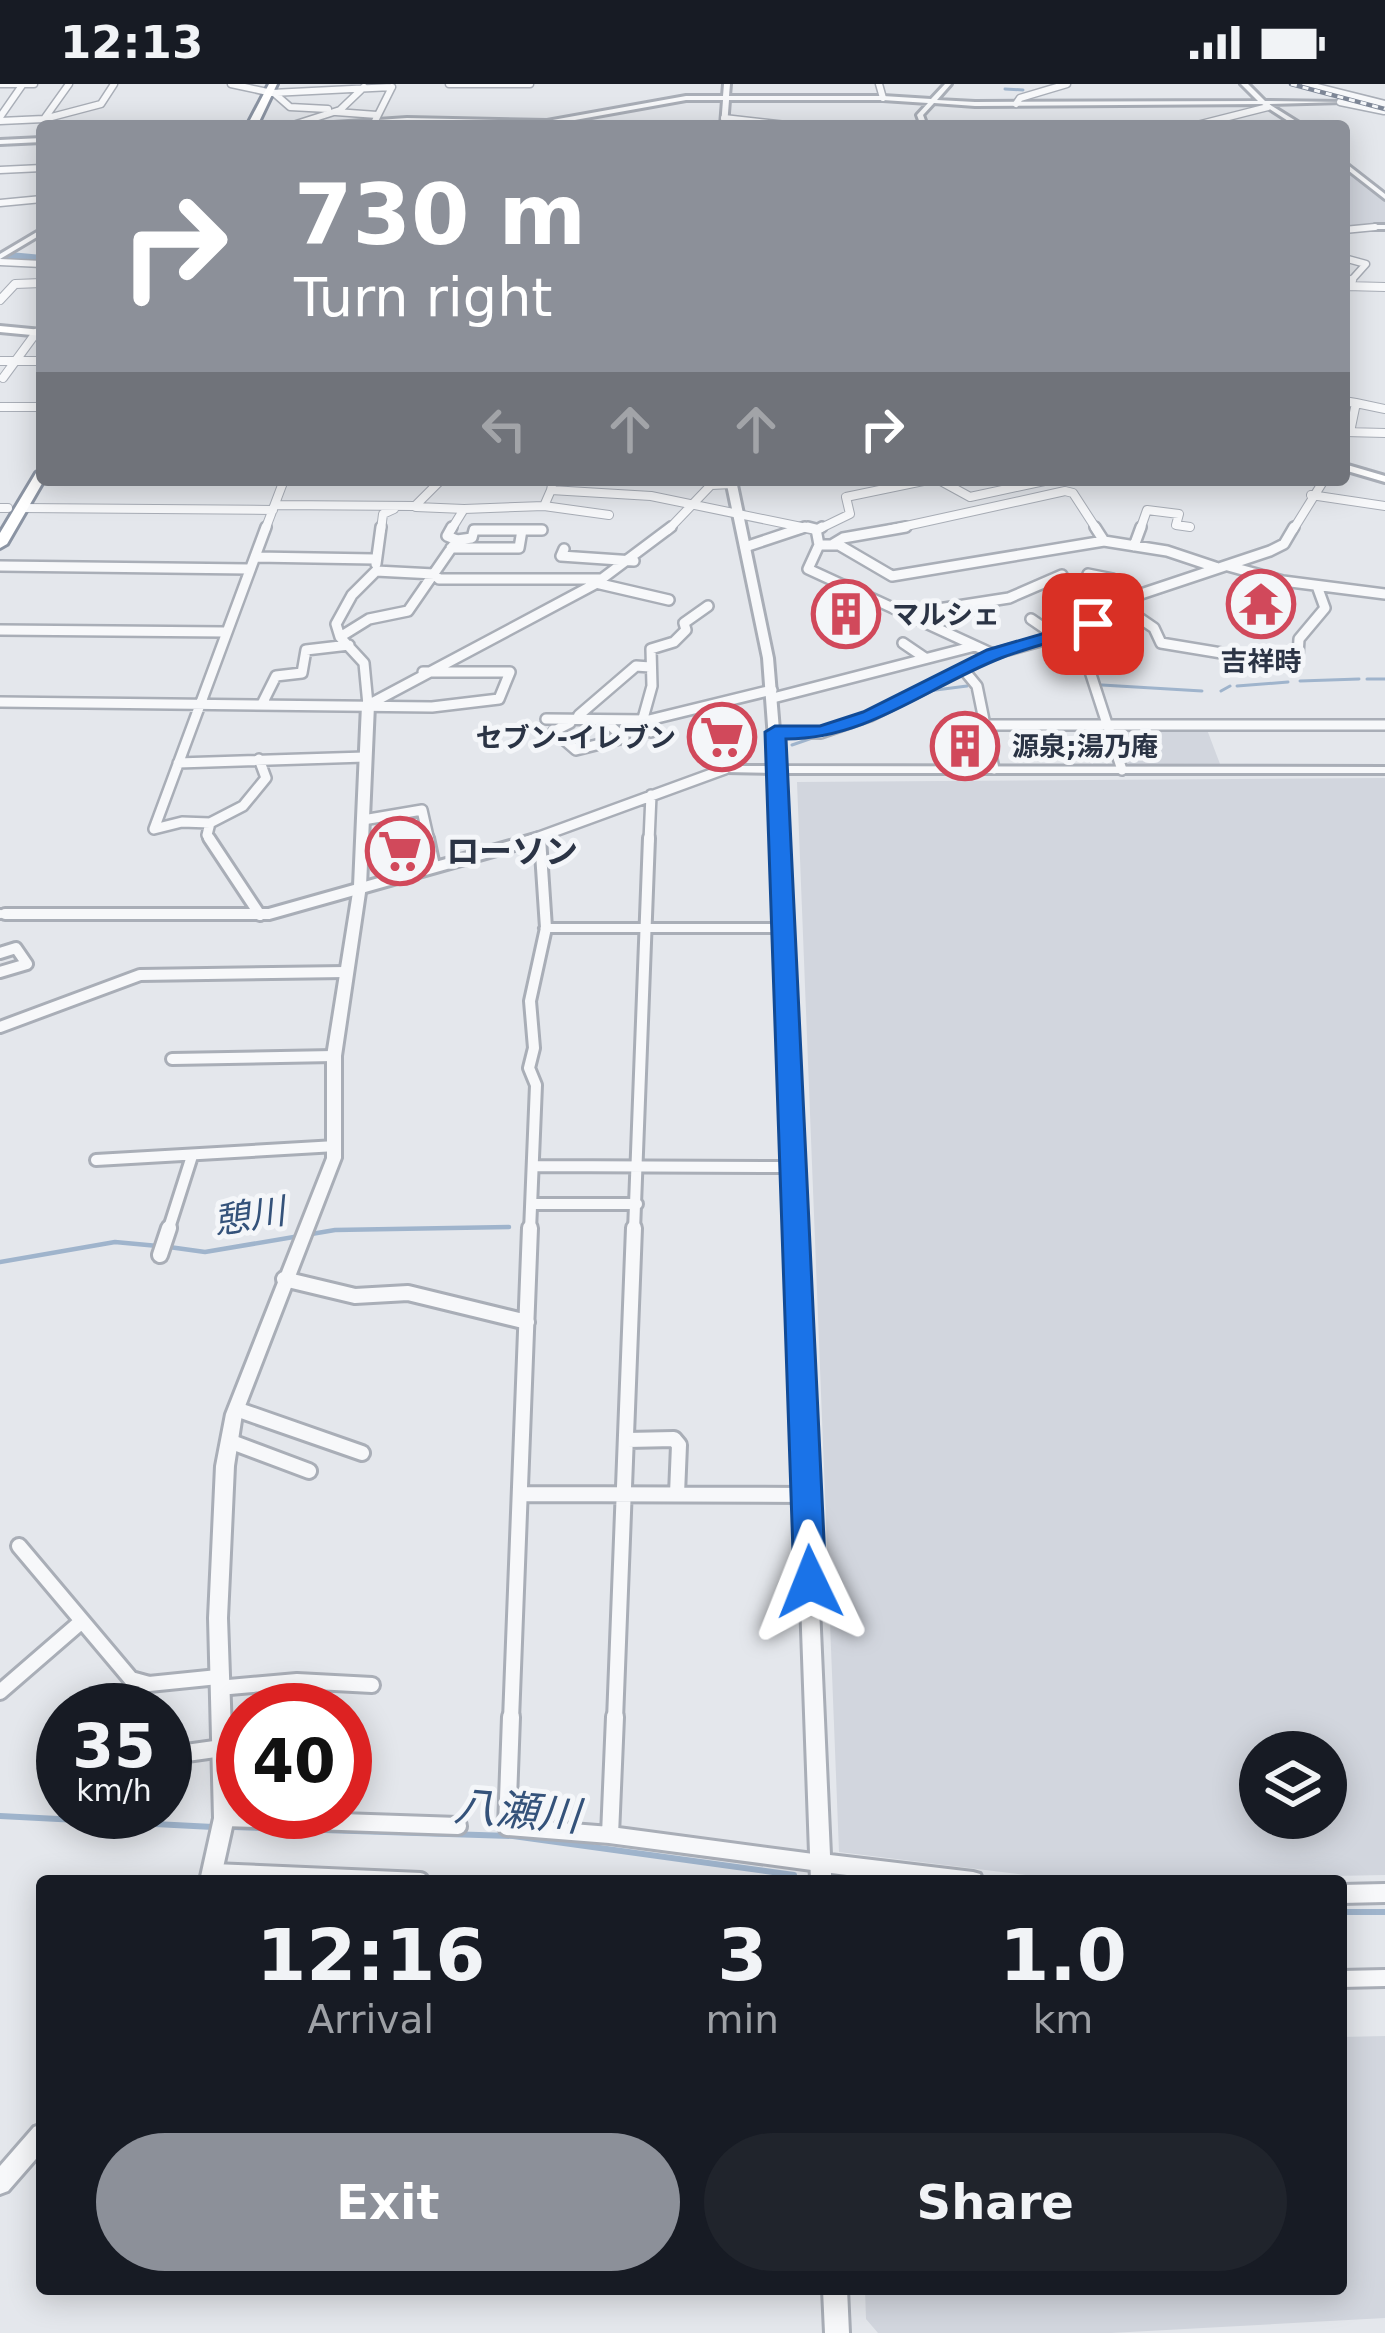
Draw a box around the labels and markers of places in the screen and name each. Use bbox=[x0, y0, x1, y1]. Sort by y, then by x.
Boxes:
temple icon: 吉祥時 bbox=[1226, 569, 1296, 639]
pin bbox=[1042, 573, 1144, 675]
building icon: マルシェ bbox=[811, 579, 881, 649]
place label: マルシェ bbox=[892, 599, 1000, 630]
place label: 吉祥時 bbox=[1221, 646, 1302, 677]
supermarket icon: セブン-イレブン bbox=[687, 702, 757, 772]
building icon: 源泉;湯乃庵 bbox=[930, 711, 1000, 781]
place label: セブン-イレブン bbox=[476, 722, 676, 753]
place label: 源泉;湯乃庵 bbox=[1012, 731, 1158, 762]
supermarket icon: ローソン bbox=[365, 816, 435, 886]
place label: ローソン bbox=[446, 832, 578, 871]

